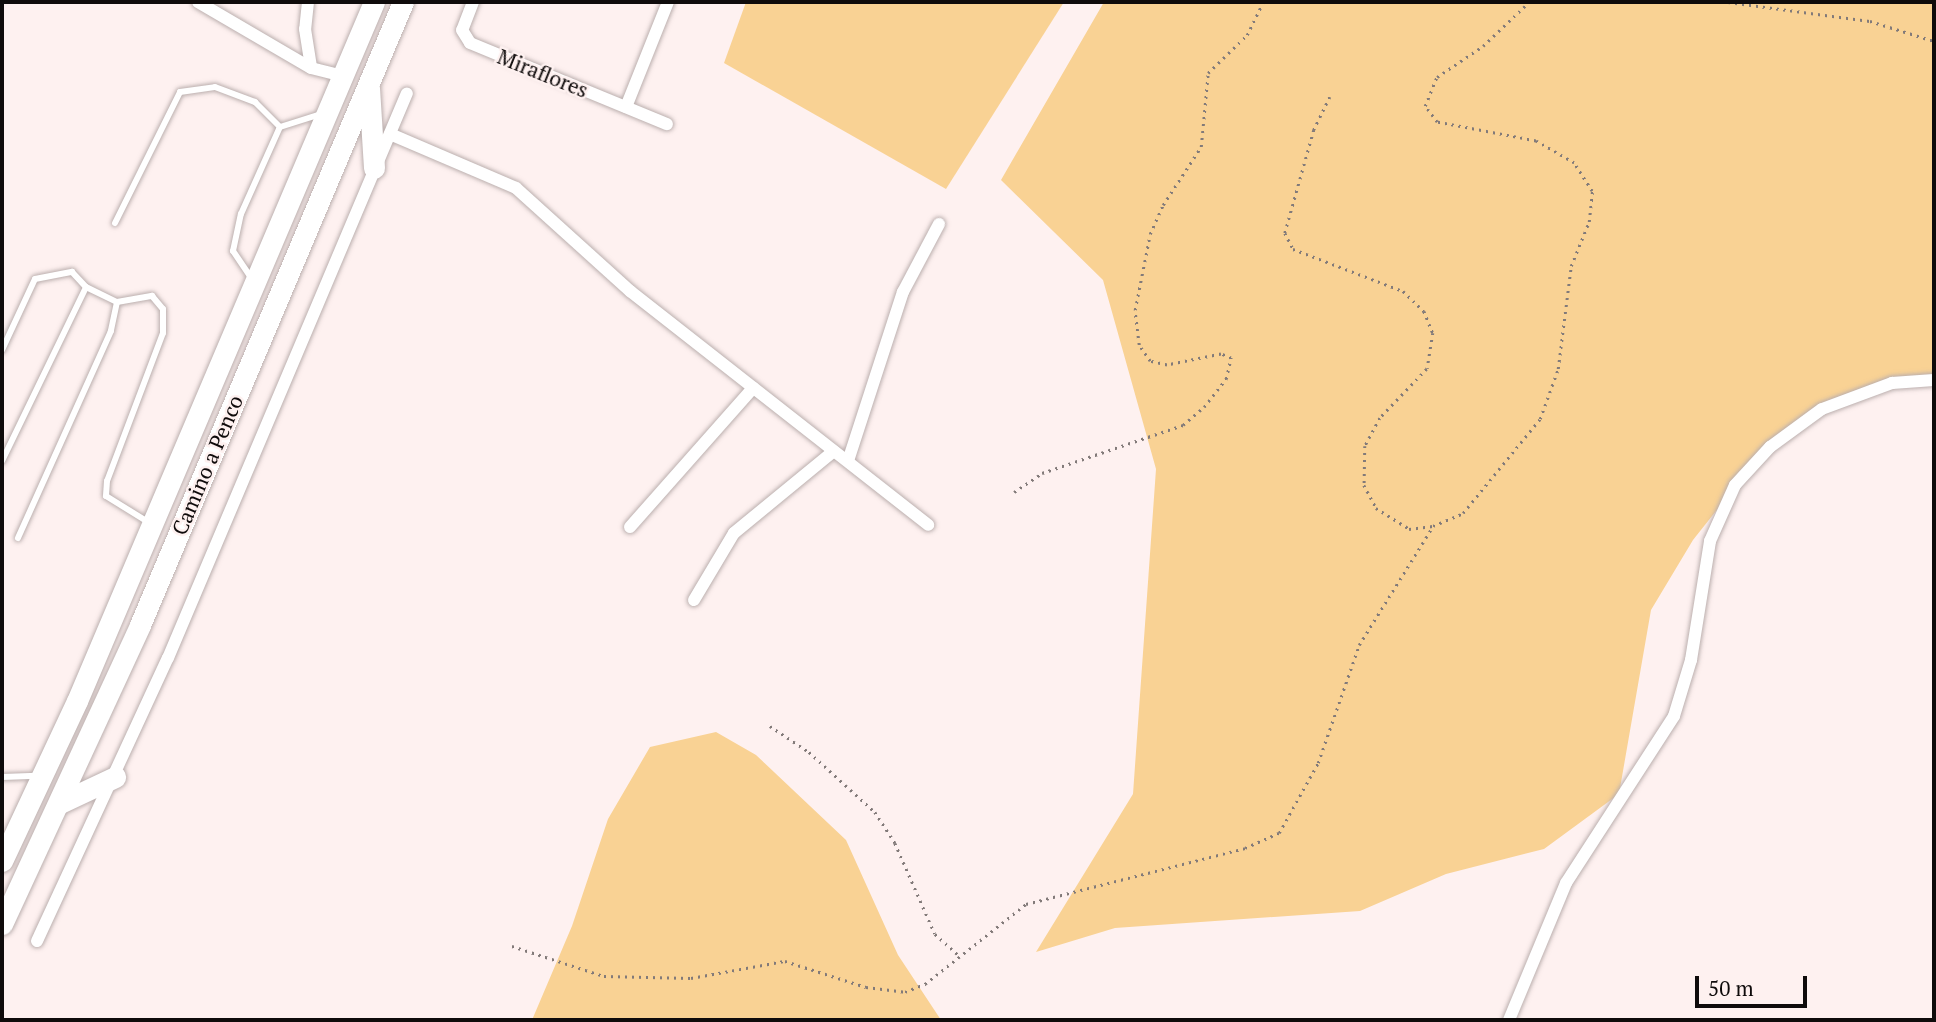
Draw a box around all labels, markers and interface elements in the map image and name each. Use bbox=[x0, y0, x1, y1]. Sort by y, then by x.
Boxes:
street label: Miraflores bbox=[494, 43, 592, 103]
street label: Camino a Penco bbox=[166, 391, 248, 539]
scale bar bbox=[1698, 962, 1810, 1006]
text: 50 m bbox=[1708, 974, 1754, 1002]

